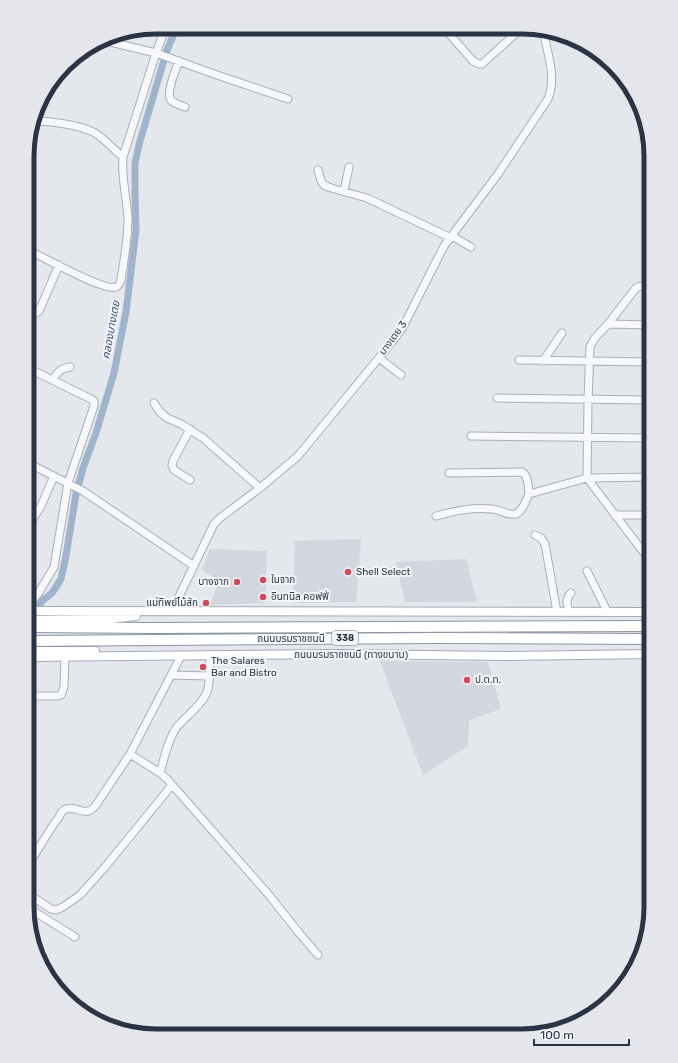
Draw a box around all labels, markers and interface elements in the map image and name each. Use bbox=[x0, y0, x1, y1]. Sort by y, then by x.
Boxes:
water label: คลองบางเตย bbox=[99, 298, 123, 360]
street label: บางเตย 3 bbox=[377, 319, 409, 357]
place label: Shell Select bbox=[356, 566, 411, 578]
marker: Shell Select bbox=[343, 567, 353, 577]
place label: ใบจาก bbox=[271, 574, 295, 586]
marker: ใบจาก bbox=[258, 575, 268, 585]
place label: บางจาก bbox=[198, 576, 229, 588]
marker: บางจาก bbox=[232, 577, 242, 587]
place label: อินทนิล คอฟฟี่ bbox=[271, 589, 329, 603]
marker: อินทนิล คอฟฟี่ bbox=[258, 592, 268, 602]
place label: แม่ทิพย์ไม้สัก bbox=[146, 596, 198, 609]
marker: แม่ทิพย์ไม้สัก bbox=[201, 598, 211, 608]
road number: 338 bbox=[332, 631, 358, 645]
street label: ถนนบรมราชชนนี bbox=[257, 633, 325, 645]
street label: ถนนบรมราชชนนี (ทางขนาน) bbox=[294, 649, 408, 661]
place label: The Salares Bar and Bistro bbox=[211, 655, 277, 679]
marker: The Salares Bar and Bistro bbox=[198, 662, 208, 672]
place label: ป.ต.ท. bbox=[475, 674, 501, 686]
marker: ป.ต.ท. bbox=[462, 675, 472, 685]
scale bar bbox=[534, 1021, 629, 1047]
text: 100 m bbox=[540, 1028, 574, 1042]

